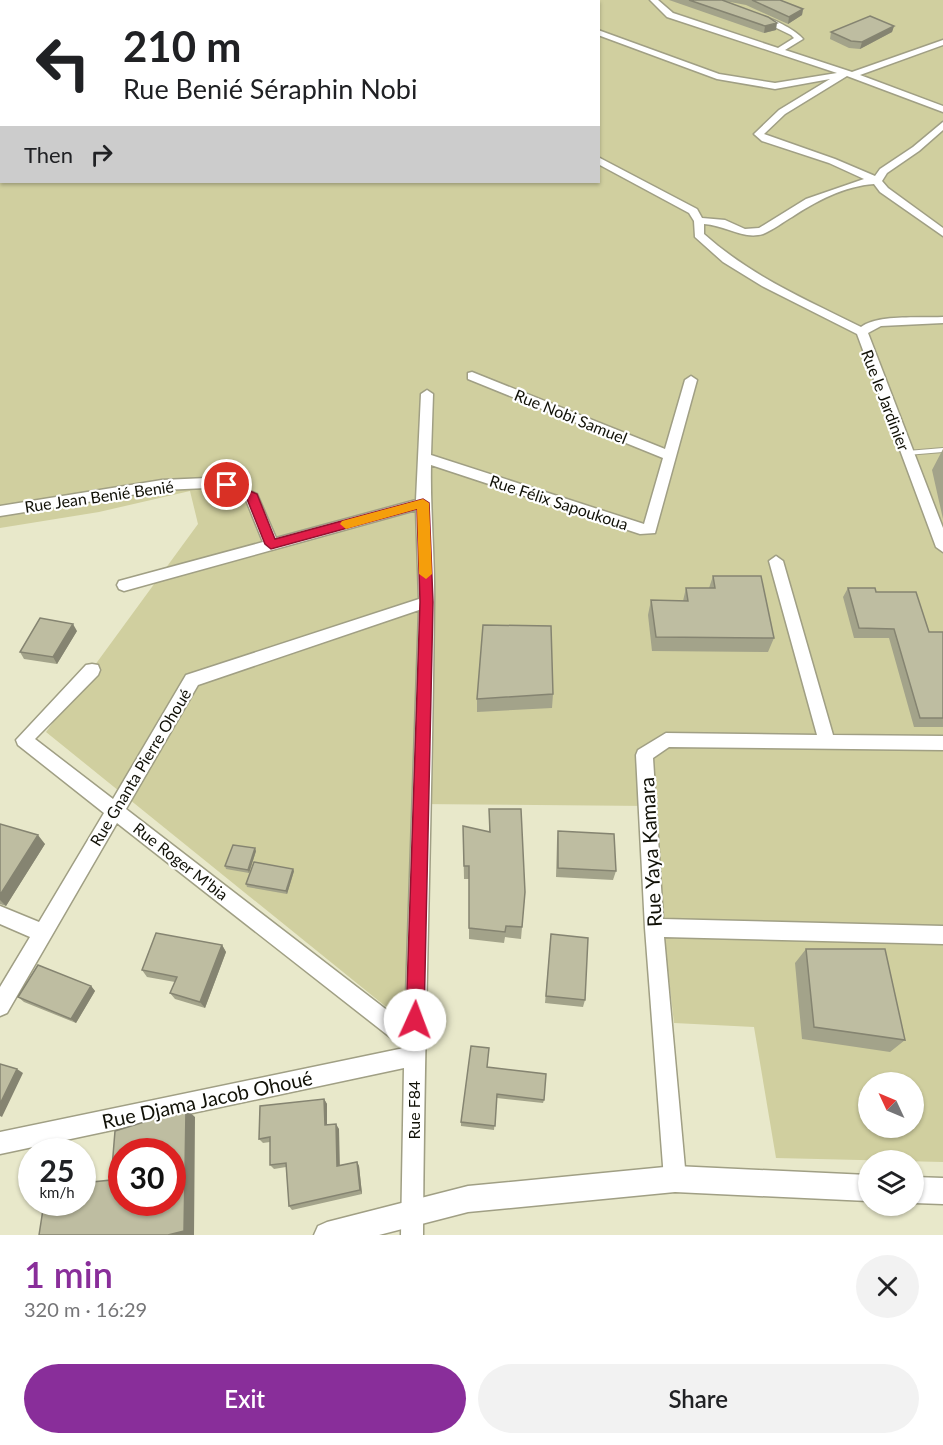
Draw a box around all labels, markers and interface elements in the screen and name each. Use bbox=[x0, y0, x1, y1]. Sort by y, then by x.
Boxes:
text: 210 m bbox=[123, 21, 241, 71]
icon: left bbox=[24, 24, 102, 102]
text: Rue Benié Séraphin Nobi bbox=[123, 72, 417, 105]
icon: right bbox=[85, 138, 118, 171]
text: Then bbox=[24, 141, 73, 168]
street label: Rue le Jardinier bbox=[858, 347, 914, 453]
street label: Rue Nobi Samuel bbox=[512, 385, 630, 447]
pin bbox=[201, 459, 252, 510]
icon: arrive bbox=[210, 468, 243, 501]
street label: Rue Félix Sapoukoua bbox=[487, 471, 631, 533]
street label: Rue Jean Benié Benié bbox=[23, 476, 175, 516]
street label: Rue Gnanta Pierre Ohoué bbox=[86, 685, 194, 849]
street label: Rue Yaya Kamara bbox=[634, 777, 666, 927]
street label: Rue Roger M'bia bbox=[130, 818, 232, 904]
position arrow bbox=[383, 988, 447, 1052]
street label: Rue Djama Jacob Ohoué bbox=[100, 1065, 314, 1133]
north arrow bbox=[858, 1072, 924, 1138]
map controls bbox=[858, 1072, 924, 1216]
street label: Rue F84 bbox=[404, 1081, 423, 1139]
speed limit sign: 30 bbox=[108, 1138, 186, 1216]
button: layers bbox=[858, 1150, 924, 1216]
text: 25 bbox=[40, 1152, 74, 1188]
text: km/h bbox=[39, 1183, 75, 1201]
text: 1 min bbox=[24, 1252, 113, 1296]
button: close bbox=[856, 1255, 919, 1318]
text: 320 m · 16:29 bbox=[24, 1297, 147, 1321]
button: Exit bbox=[24, 1364, 466, 1433]
button: Share bbox=[478, 1364, 919, 1433]

